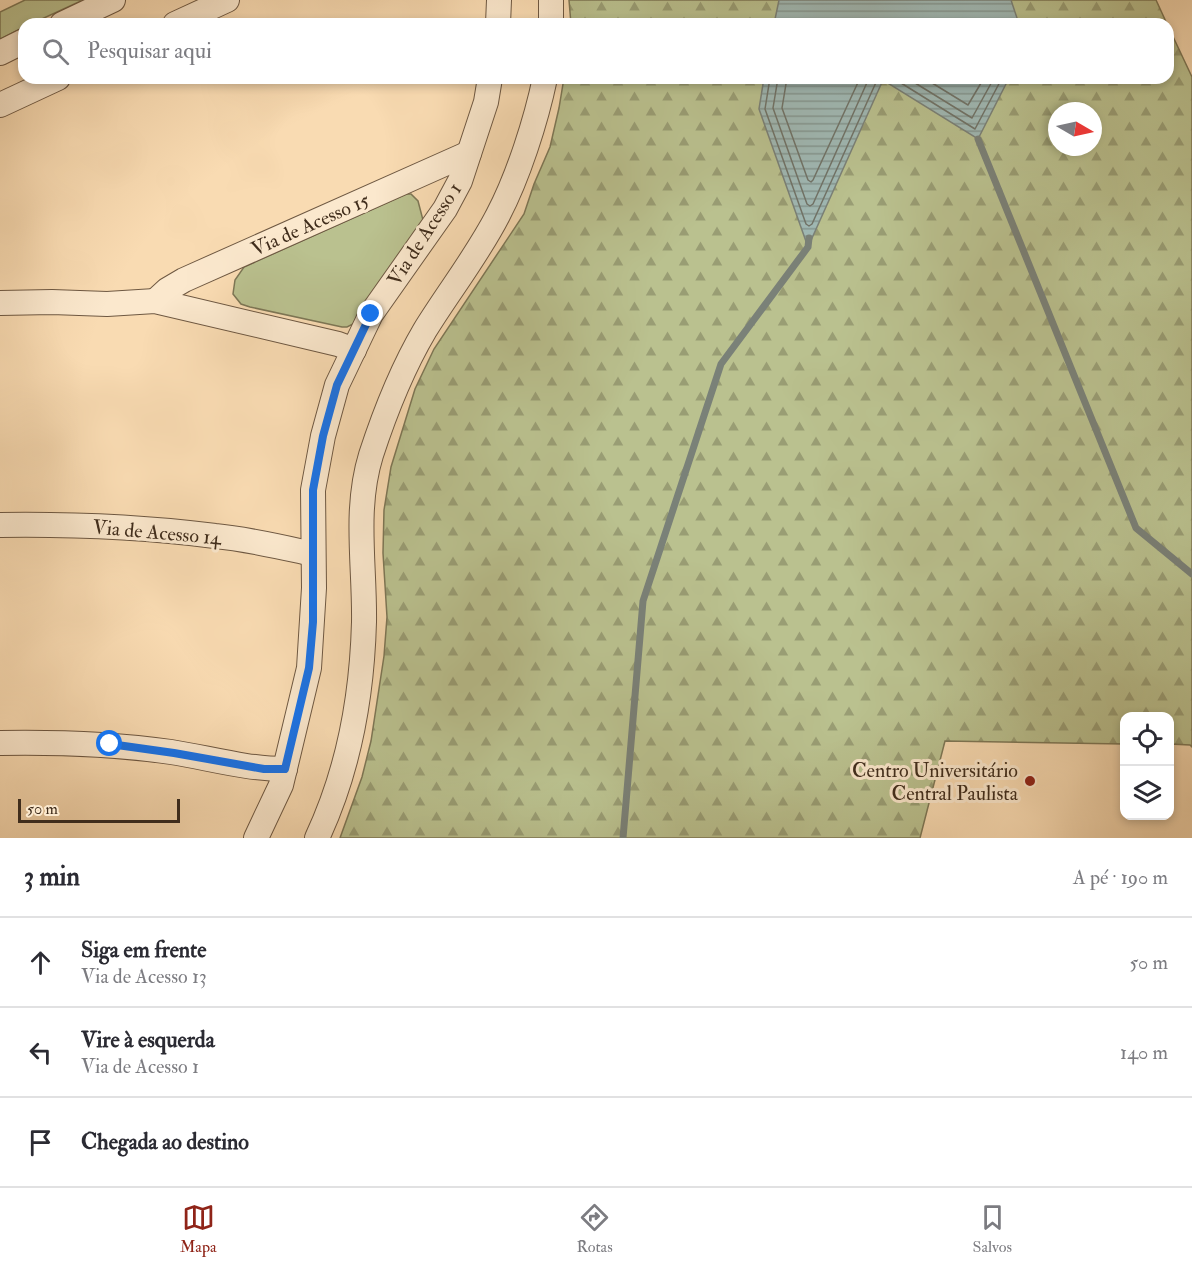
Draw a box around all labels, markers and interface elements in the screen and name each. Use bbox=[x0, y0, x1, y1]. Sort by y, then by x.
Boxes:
search box bbox=[18, 18, 1174, 84]
icon: search bbox=[39, 35, 72, 68]
text: Pesquisar aqui bbox=[87, 37, 212, 65]
north arrow bbox=[1048, 102, 1102, 156]
street label: Via de Acesso 1 bbox=[382, 178, 467, 291]
street label: Via de Acesso 15 bbox=[247, 187, 373, 262]
route end bbox=[357, 300, 383, 326]
street label: Via de Acesso 14 bbox=[92, 514, 223, 551]
map controls bbox=[1120, 712, 1174, 820]
button: locate bbox=[1120, 712, 1174, 766]
route start bbox=[96, 730, 122, 756]
place label: Centro Universitário Central Paulista bbox=[852, 758, 1019, 806]
button: layers bbox=[1120, 766, 1174, 820]
marker: Centro Universitário Central Paulista bbox=[1023, 774, 1037, 788]
scale bar bbox=[18, 796, 180, 824]
text: 50 m bbox=[27, 799, 58, 819]
text: 3 min bbox=[24, 861, 80, 893]
text: A pé · 190 m bbox=[1073, 865, 1168, 890]
text: Siga em frente bbox=[81, 936, 206, 964]
icon: ahead bbox=[24, 946, 57, 979]
text: 50 m bbox=[1129, 950, 1168, 975]
text: Via de Acesso 13 bbox=[81, 964, 207, 989]
text: Vire à esquerda bbox=[81, 1026, 215, 1054]
icon: left bbox=[24, 1036, 57, 1069]
text: 140 m bbox=[1120, 1040, 1168, 1065]
text: Via de Acesso 1 bbox=[81, 1054, 199, 1079]
icon: arrive bbox=[24, 1126, 57, 1159]
text: Chegada ao destino bbox=[81, 1128, 249, 1156]
tab: Mapa bbox=[180, 1201, 217, 1257]
tab: Rotas bbox=[576, 1201, 613, 1257]
tab: Salvos bbox=[973, 1201, 1012, 1257]

